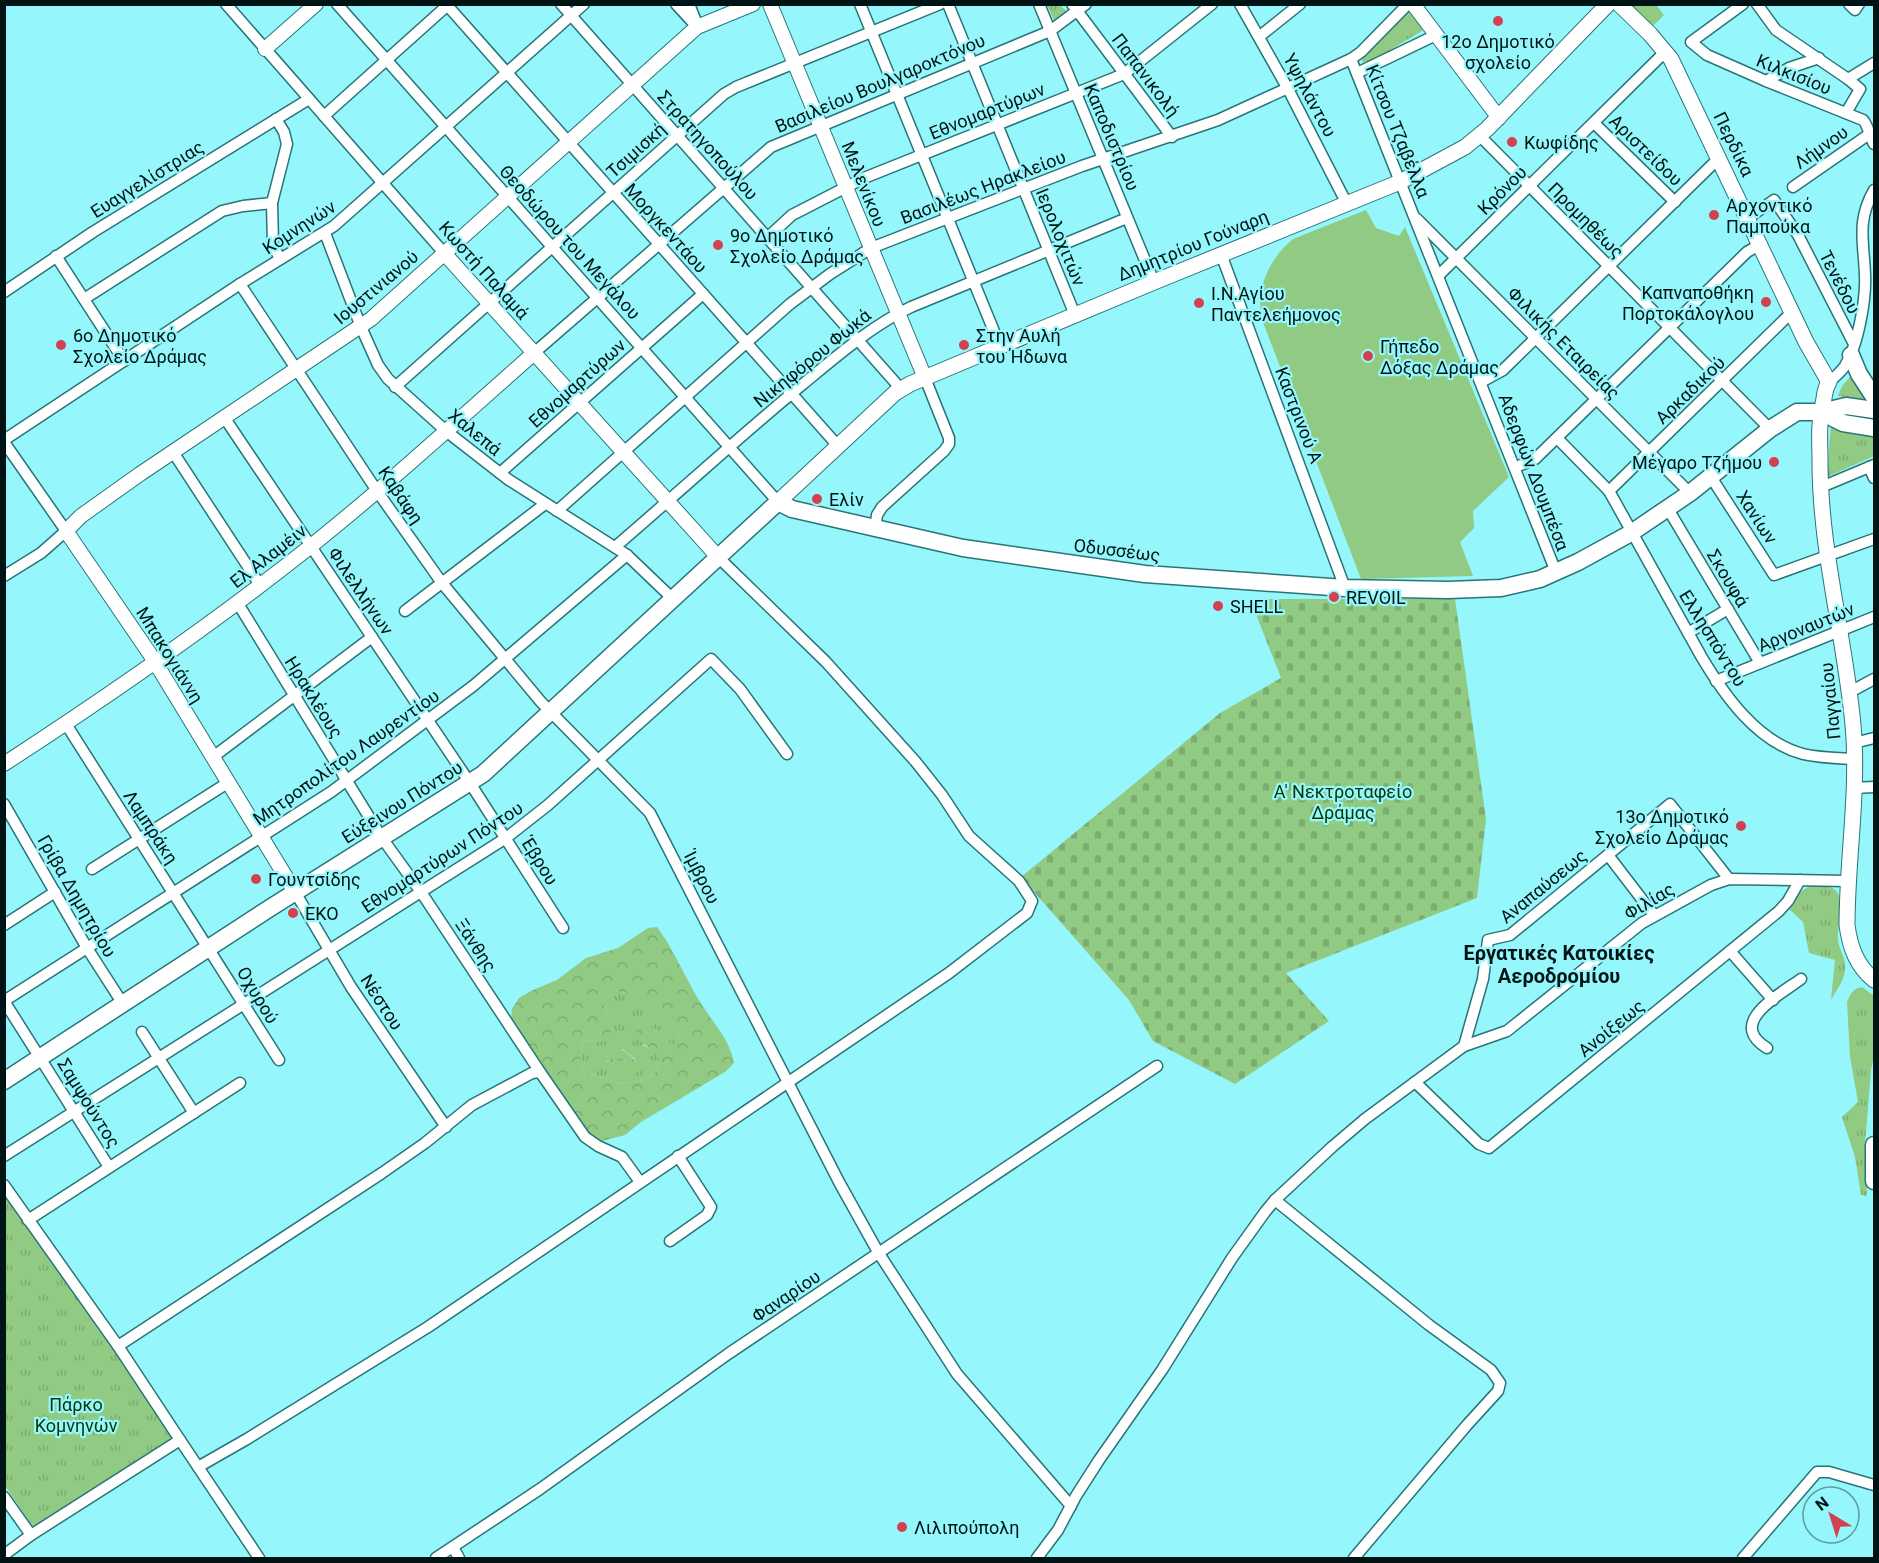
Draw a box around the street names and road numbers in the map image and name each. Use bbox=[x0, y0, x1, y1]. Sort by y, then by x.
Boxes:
street label: Βασιλείου Βουλγαροκτόνου bbox=[772, 29, 988, 137]
street label: Παπανικολή bbox=[1108, 29, 1184, 121]
street label: Κιλκισίου bbox=[1753, 49, 1835, 99]
street label: Υψηλάντου bbox=[1279, 50, 1341, 140]
street label: Κίτσου Τζαβέλλα bbox=[1362, 61, 1435, 201]
street label: Εθνομαρτύρων bbox=[926, 78, 1048, 144]
street label: Καποδιστρίου bbox=[1080, 80, 1144, 194]
street label: Στρατηγοπούλου bbox=[653, 86, 763, 204]
street label: Περδίκα bbox=[1709, 108, 1759, 180]
street label: Αριστείδου bbox=[1605, 110, 1687, 190]
street label: Τσιμισκή bbox=[602, 118, 670, 182]
street label: Λήμνου bbox=[1790, 121, 1852, 173]
street label: Ευαγγελίστριας bbox=[87, 136, 207, 222]
street label: Μελενίκου bbox=[837, 138, 891, 230]
street label: Βασιλέως Ηρακλείου bbox=[898, 146, 1068, 228]
street label: Θεοδώρου του Μεγάλου bbox=[495, 161, 645, 323]
street label: Κρόνου bbox=[1473, 161, 1531, 219]
street label: Προμηθέως bbox=[1544, 178, 1628, 262]
street label: Μοργκεντάου bbox=[620, 179, 712, 277]
street label: Ιερολοχιτών bbox=[1032, 185, 1090, 289]
street label: Κομνηνών bbox=[259, 196, 340, 258]
street label: Δημητρίου Γούναρη bbox=[1114, 205, 1272, 285]
street label: Κωστή Παλαμά bbox=[435, 217, 534, 324]
street label: Ιουστινιανού bbox=[330, 246, 422, 328]
street label: Τενέδου bbox=[1815, 247, 1865, 317]
street label: Φιλικής Εταιρείας bbox=[1504, 283, 1624, 403]
street label: Νικηφόρου Φωκά bbox=[749, 304, 875, 412]
street label: Εθνομαρτύρων bbox=[524, 334, 630, 432]
street label: Αρκαδικού bbox=[1651, 352, 1729, 428]
street label: Καστρινού Α bbox=[1271, 364, 1327, 466]
street label: Αδερφών Δουμπέσα bbox=[1494, 391, 1574, 554]
street label: Χαλεπά bbox=[444, 404, 506, 460]
street label: Καβάφη bbox=[374, 462, 428, 528]
street label: Χανίων bbox=[1732, 486, 1782, 548]
street label: Ελ Αλαμέιν bbox=[226, 520, 310, 592]
street label: Οδυσσέως bbox=[1073, 534, 1161, 566]
street label: Φιλελλήνων bbox=[324, 543, 398, 639]
street label: Σκουφά bbox=[1703, 545, 1754, 611]
street label: Ελλησπόντου bbox=[1675, 586, 1751, 690]
street label: Αργοναυτών bbox=[1755, 598, 1858, 656]
street label: Μπακογιάννη bbox=[132, 603, 208, 707]
street label: Ηρακλέους bbox=[281, 652, 347, 742]
street label: Παγγαίου bbox=[1816, 662, 1844, 740]
street label: Μητροπολίτου Λαυρεντίου bbox=[249, 685, 443, 829]
street label: Εύξεινου Πόντου bbox=[338, 756, 466, 848]
street label: Λαμπράκη bbox=[119, 786, 183, 868]
street label: Εθνομαρτύρων Πόντου bbox=[357, 797, 527, 917]
street label: Γρίβα Δημητρίου bbox=[33, 831, 121, 961]
street label: Έβρου bbox=[516, 832, 563, 889]
street label: Αναπαύσεως bbox=[1495, 845, 1591, 927]
street label: Ίμβρου bbox=[679, 846, 724, 907]
street label: Φιλίας bbox=[1620, 878, 1678, 924]
street label: Ξάνθης bbox=[451, 914, 501, 976]
street label: Οχυρού bbox=[233, 963, 283, 1027]
street label: Νέστου bbox=[356, 970, 408, 1034]
street label: Ανοίξεως bbox=[1574, 995, 1648, 1061]
street label: Σαμψούντος bbox=[53, 1054, 125, 1152]
street label: Φαναρίου bbox=[748, 1265, 824, 1327]

